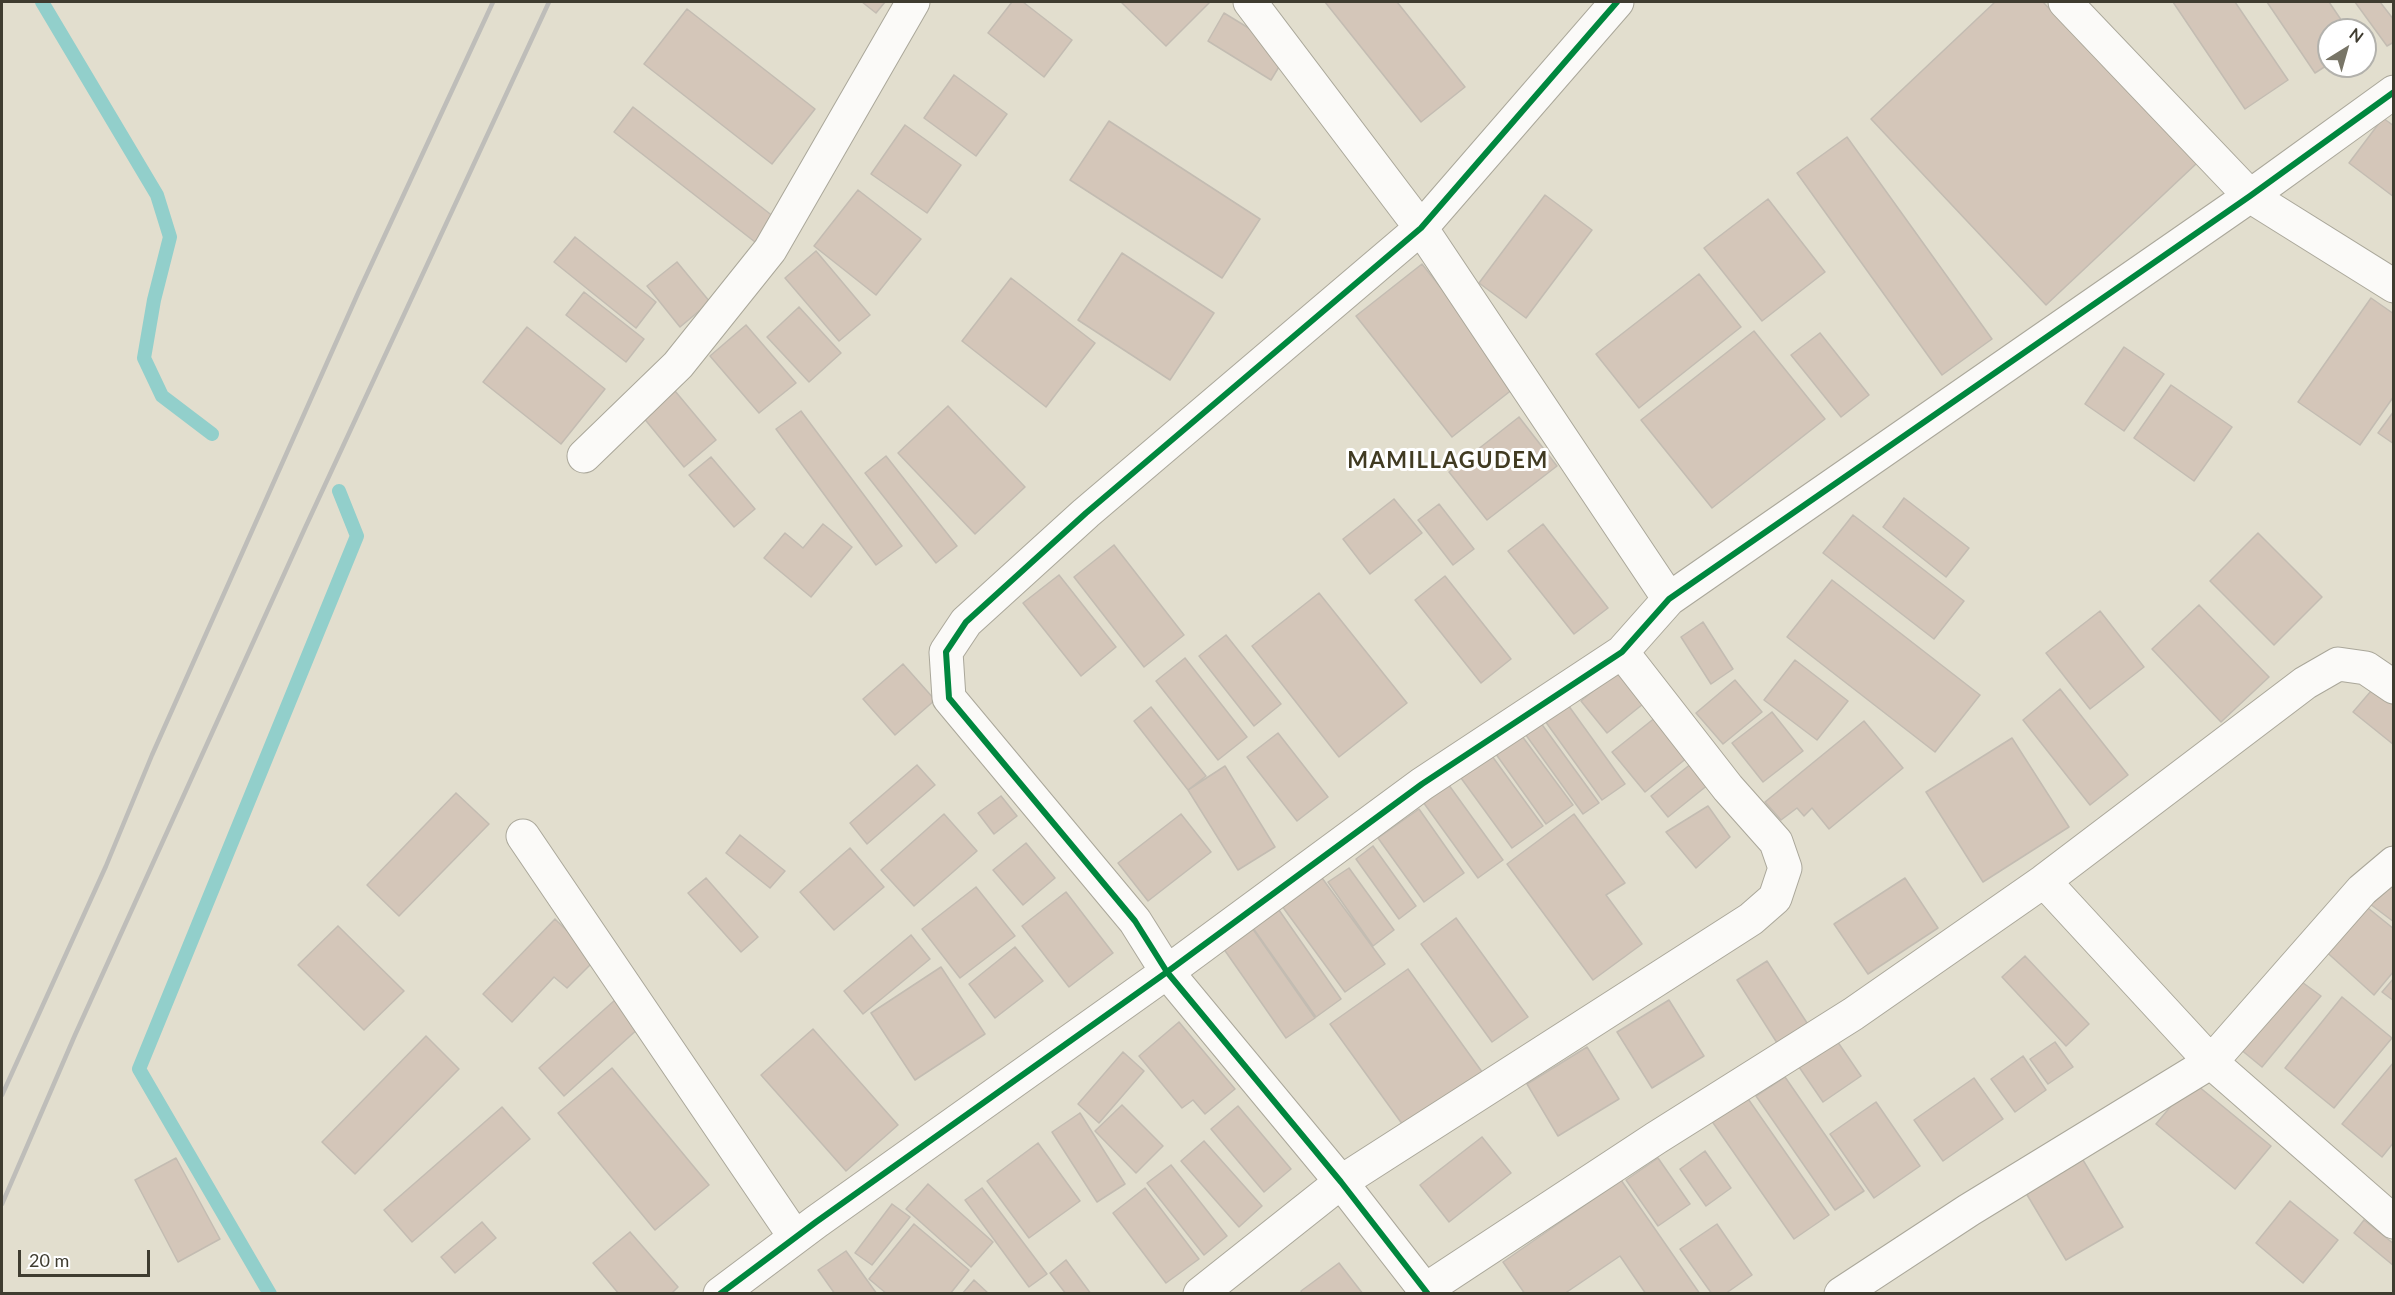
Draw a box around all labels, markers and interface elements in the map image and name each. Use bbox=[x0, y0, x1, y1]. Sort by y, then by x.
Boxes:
north arrow bbox=[2317, 18, 2377, 78]
text: N bbox=[2346, 24, 2368, 46]
district label: MAMILLAGUDEM bbox=[1347, 448, 1549, 474]
scale bar bbox=[21, 1238, 153, 1276]
text: 20 m bbox=[29, 1249, 69, 1271]

